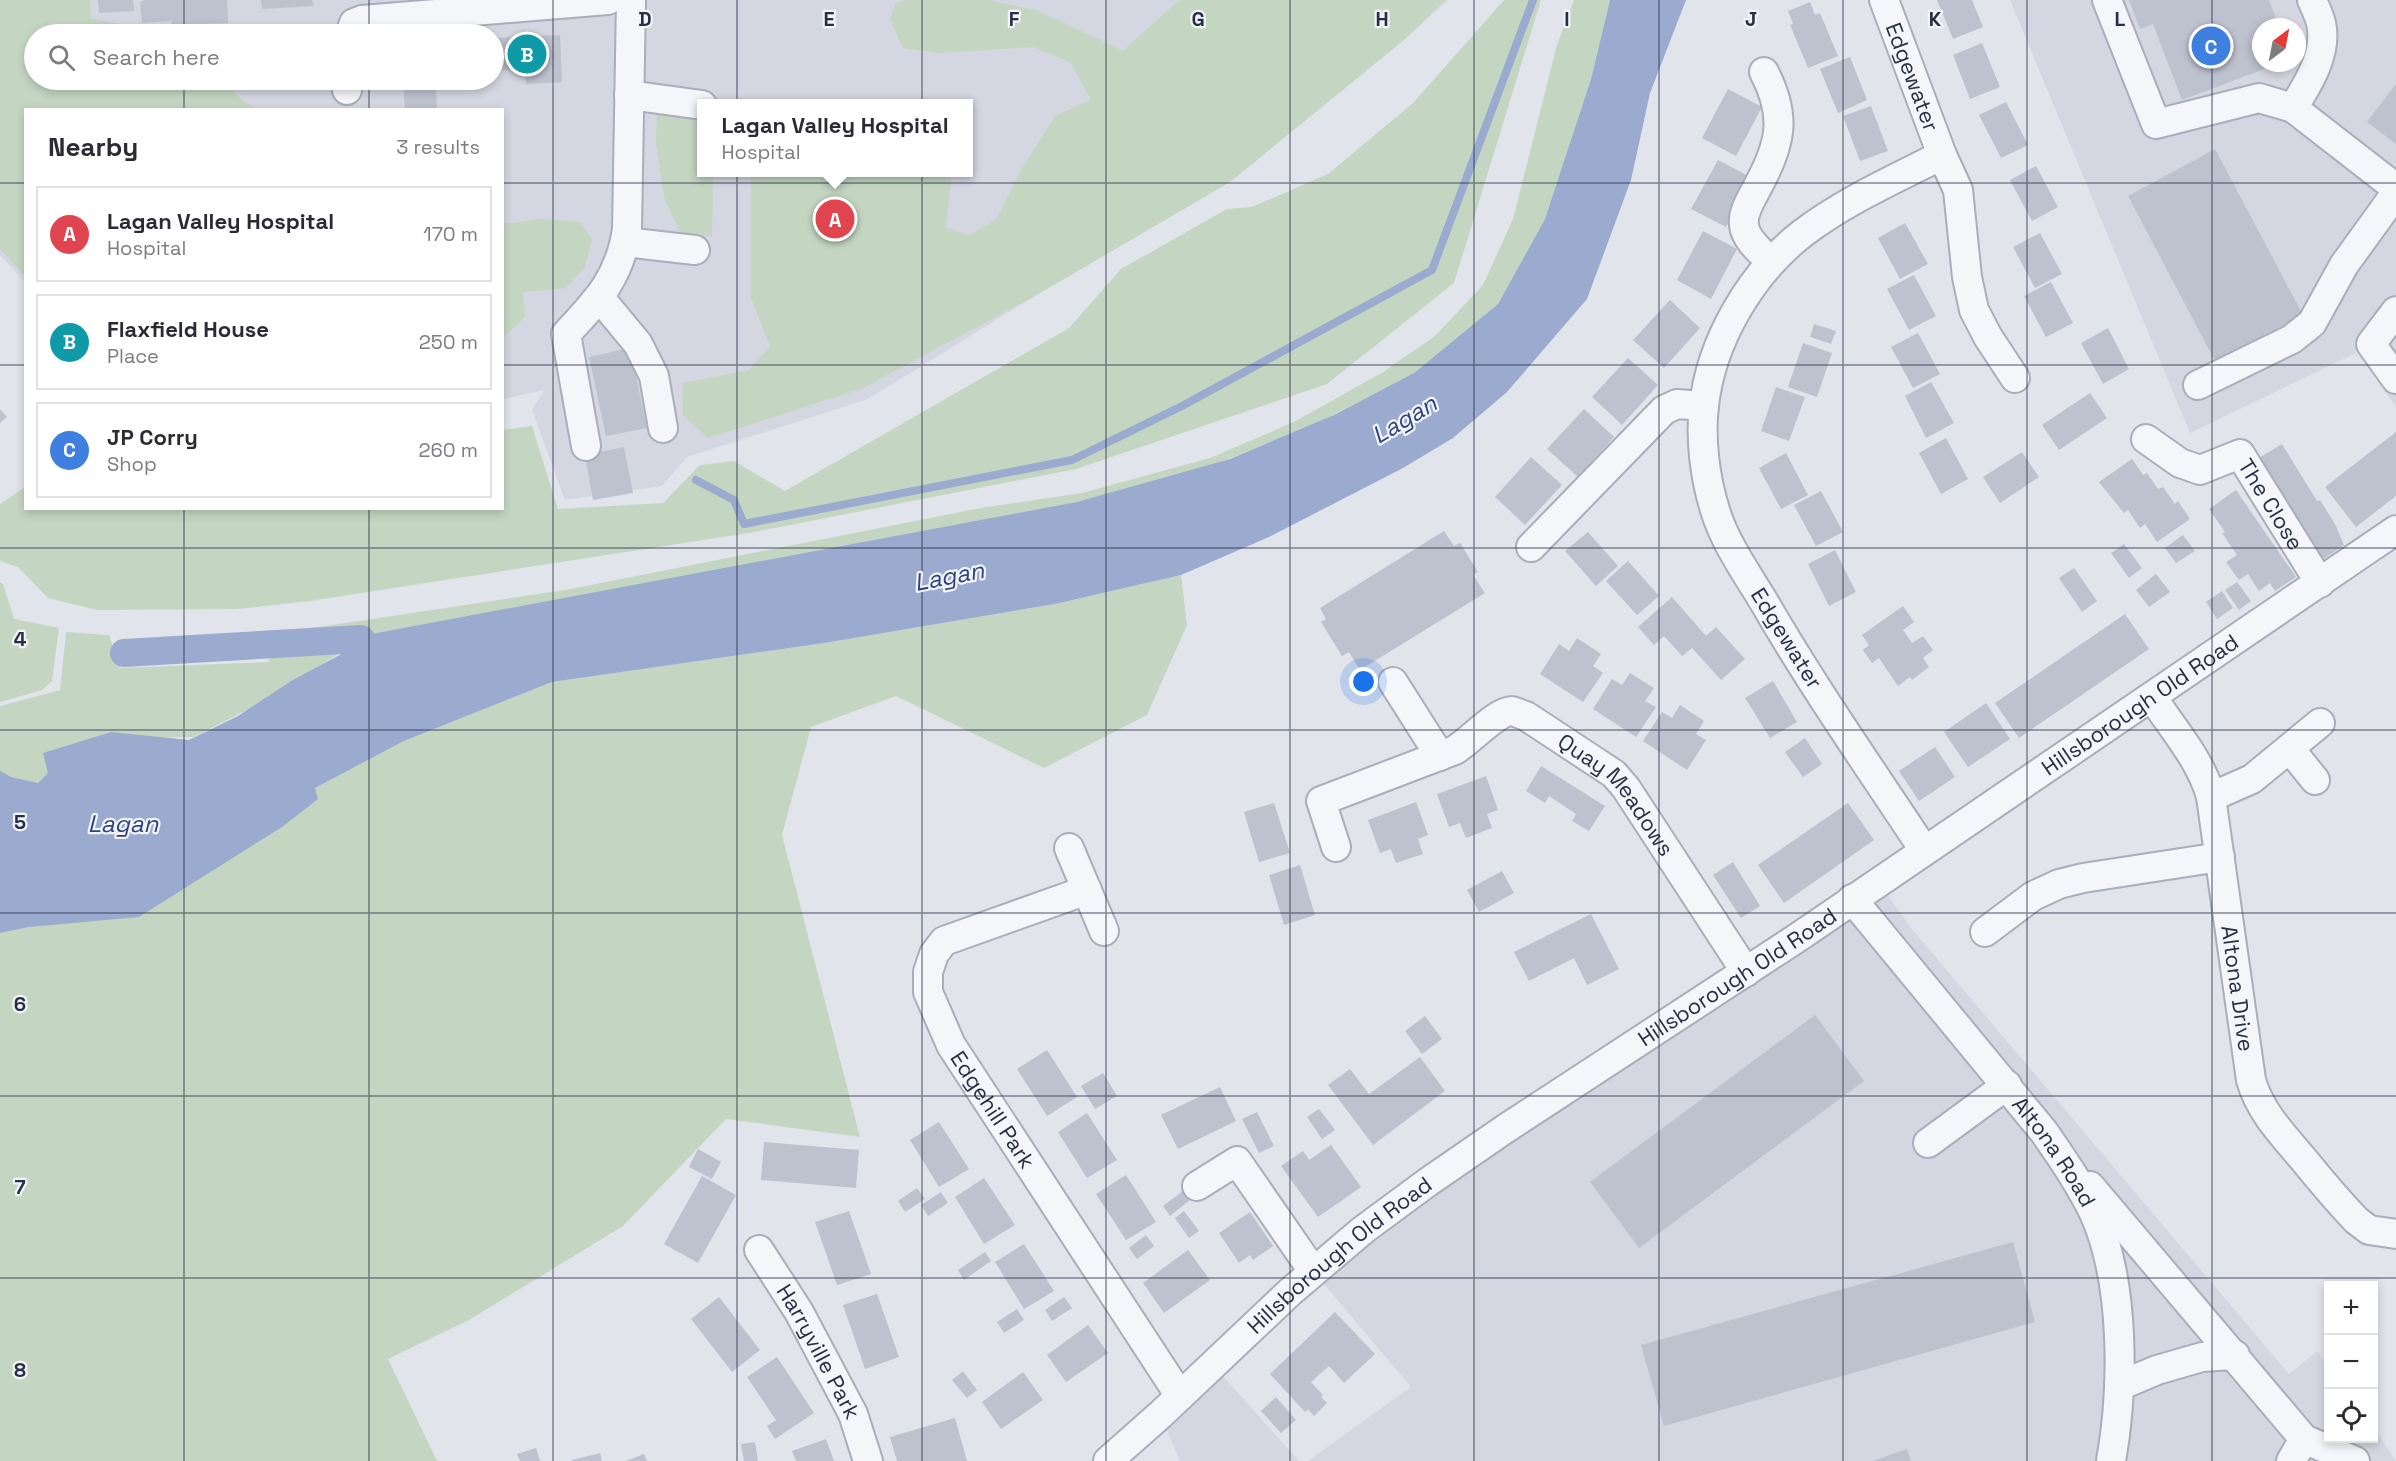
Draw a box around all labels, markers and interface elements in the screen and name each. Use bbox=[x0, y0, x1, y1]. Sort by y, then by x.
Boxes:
text: D bbox=[638, 6, 652, 32]
text: E bbox=[823, 6, 835, 32]
text: F bbox=[1009, 6, 1020, 32]
text: G bbox=[1191, 6, 1205, 32]
text: H bbox=[1375, 6, 1389, 32]
text: I bbox=[1564, 6, 1570, 32]
text: J bbox=[1745, 6, 1757, 32]
text: K bbox=[1929, 6, 1942, 32]
text: L bbox=[2115, 6, 2126, 32]
north arrow bbox=[2252, 18, 2306, 72]
street label: Edgewater bbox=[1880, 19, 1946, 135]
search box bbox=[24, 24, 504, 90]
pin: C bbox=[2192, 24, 2230, 68]
pin: B bbox=[508, 32, 546, 76]
icon: search bbox=[45, 41, 78, 74]
text: Search here bbox=[93, 43, 220, 71]
popup bbox=[697, 99, 973, 177]
text: Lagan Valley Hospital bbox=[721, 111, 949, 139]
text: Nearby bbox=[48, 130, 138, 164]
text: 3 results bbox=[396, 134, 480, 160]
text: Hospital bbox=[721, 139, 801, 165]
pin: A bbox=[816, 196, 854, 242]
text: Lagan Valley Hospital bbox=[107, 207, 334, 235]
text: A bbox=[63, 221, 76, 247]
text: 170 m bbox=[423, 221, 478, 247]
text: Hospital bbox=[107, 235, 186, 261]
text: Flaxfield House bbox=[107, 315, 269, 343]
text: B bbox=[63, 329, 76, 355]
text: 250 m bbox=[419, 329, 478, 355]
text: Place bbox=[107, 343, 159, 369]
water label: Lagan bbox=[1366, 387, 1443, 450]
text: JP Corry bbox=[107, 423, 198, 451]
text: C bbox=[63, 437, 76, 463]
text: 260 m bbox=[419, 437, 478, 463]
text: Shop bbox=[107, 451, 157, 477]
street label: The Close bbox=[2232, 453, 2310, 555]
water label: Lagan bbox=[911, 554, 988, 598]
street label: Edgewater bbox=[1745, 582, 1829, 694]
text: 4 bbox=[14, 626, 27, 652]
street label: Hillsborough Old Road bbox=[2036, 628, 2244, 782]
your location bbox=[1349, 667, 1378, 696]
street label: Quay Meadows bbox=[1553, 727, 1680, 861]
water label: Lagan bbox=[88, 808, 160, 839]
text: 5 bbox=[14, 809, 26, 835]
street label: Hillsborough Old Road bbox=[1632, 901, 1842, 1052]
street label: Altona Drive bbox=[2215, 923, 2261, 1053]
text: 6 bbox=[14, 991, 26, 1017]
street label: Edgehill Park bbox=[945, 1045, 1042, 1174]
street label: Altona Road bbox=[2006, 1091, 2102, 1212]
street label: Hillsborough Old Road bbox=[1241, 1170, 1437, 1340]
text: 7 bbox=[14, 1174, 26, 1200]
street label: Harryville Park bbox=[771, 1279, 867, 1424]
map controls bbox=[2324, 1281, 2378, 1443]
button: + bbox=[2324, 1281, 2378, 1335]
button: − bbox=[2324, 1335, 2378, 1389]
text: 8 bbox=[14, 1357, 26, 1383]
button: locate bbox=[2324, 1389, 2378, 1443]

